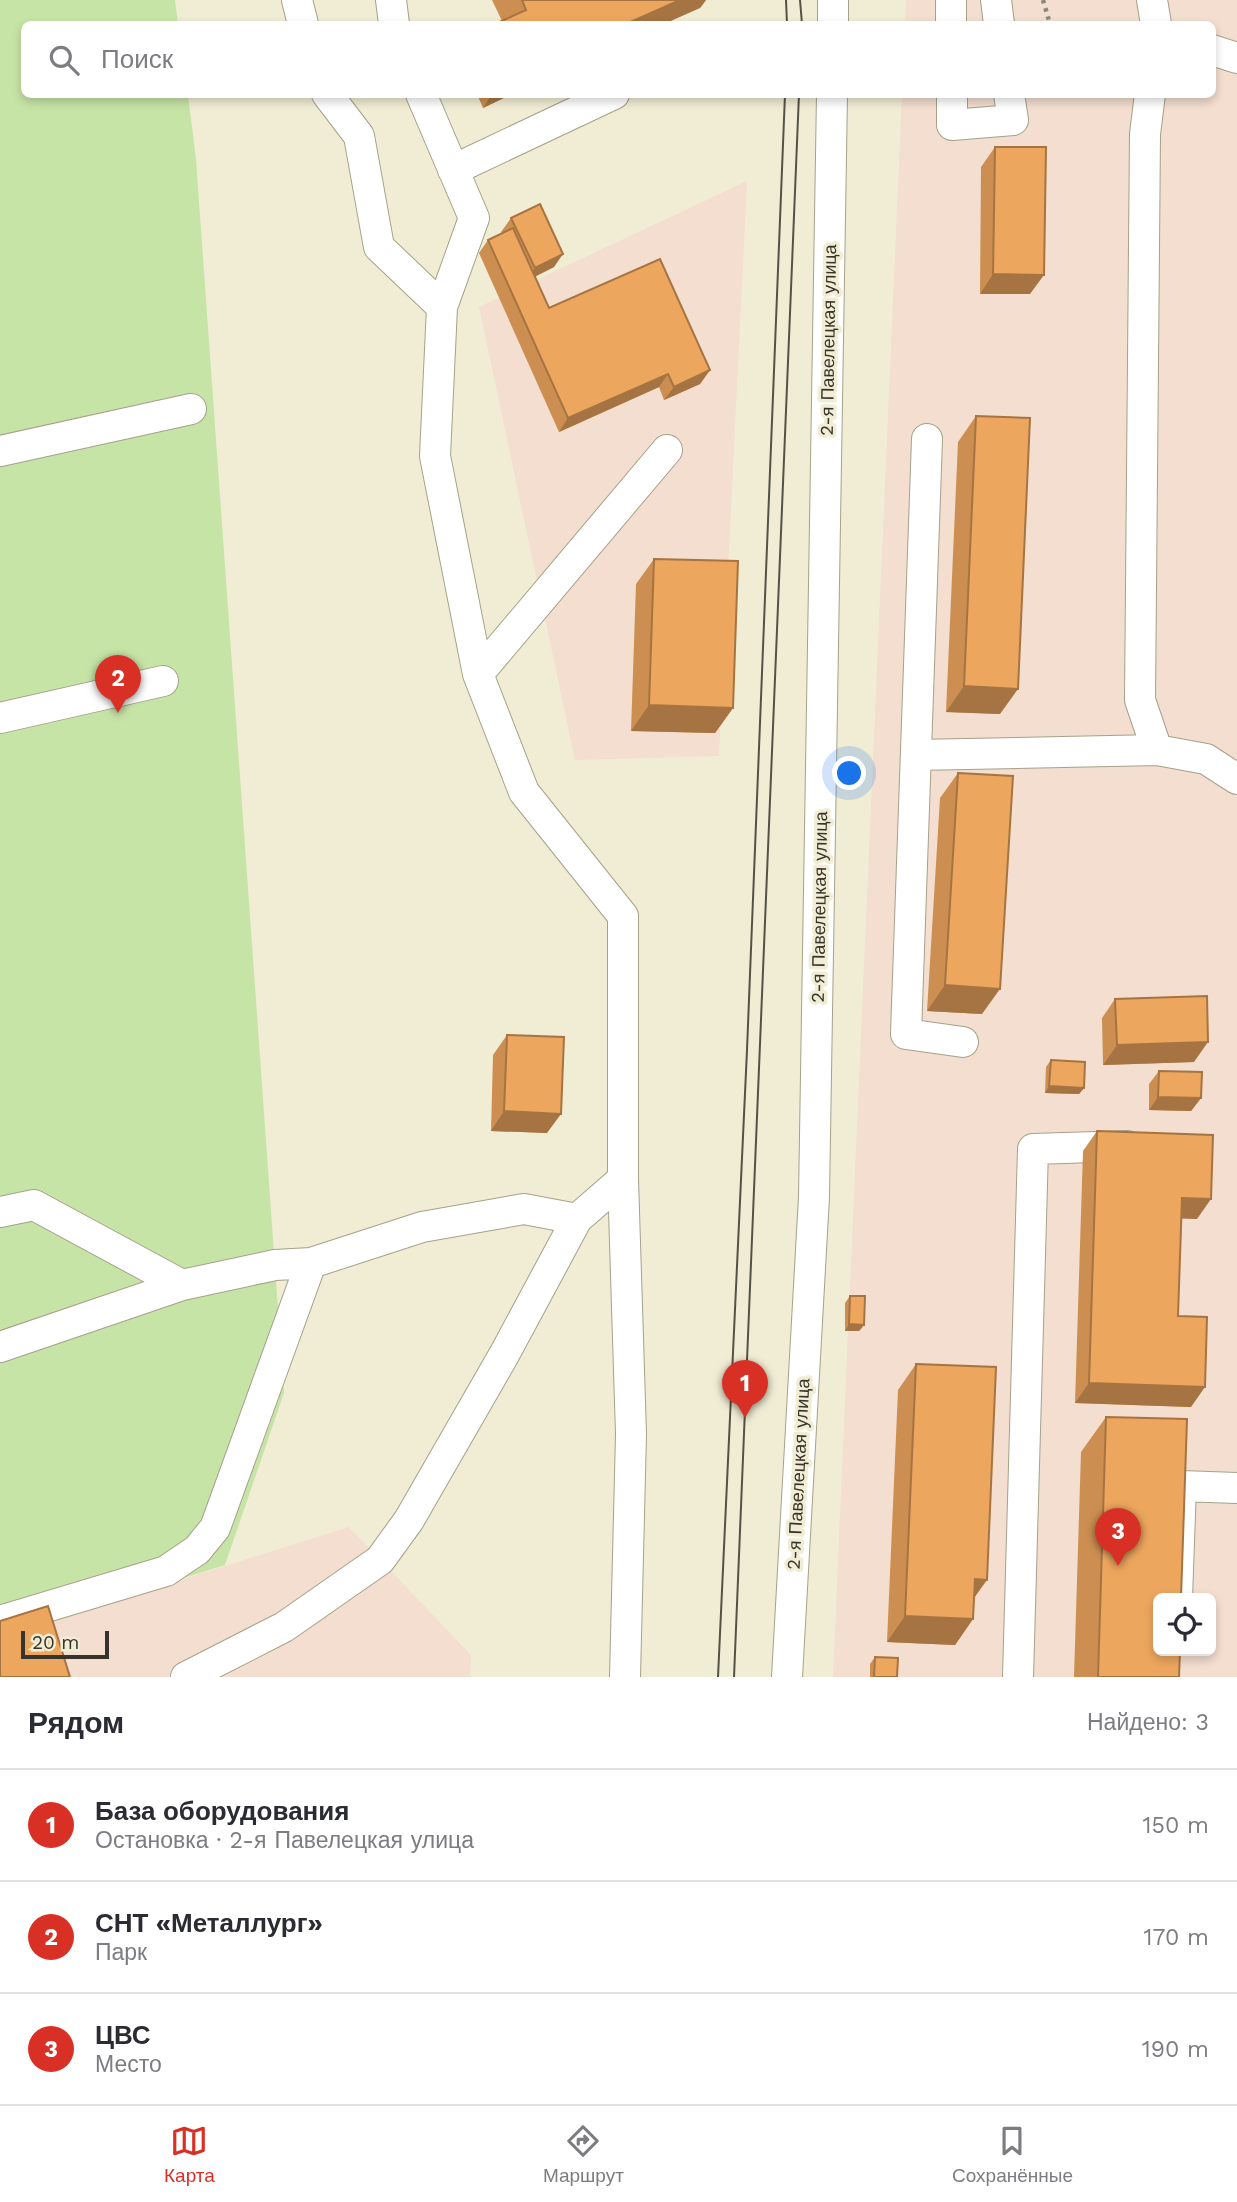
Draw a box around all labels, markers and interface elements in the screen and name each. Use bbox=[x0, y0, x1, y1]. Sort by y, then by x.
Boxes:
search box bbox=[21, 21, 1216, 98]
icon: search bbox=[45, 41, 83, 79]
text: Поиск bbox=[101, 44, 173, 74]
street label: 2-я Павелецкая улица bbox=[816, 243, 840, 436]
pin: 2 bbox=[95, 655, 141, 713]
your location bbox=[832, 756, 866, 790]
street label: 2-я Павелецкая улица bbox=[807, 810, 831, 1003]
pin: 1 bbox=[722, 1360, 768, 1418]
street label: 2-я Павелецкая улица bbox=[783, 1377, 814, 1570]
pin: 3 bbox=[1095, 1508, 1141, 1566]
map controls bbox=[1153, 1593, 1216, 1656]
button: locate bbox=[1153, 1593, 1216, 1656]
scale bar bbox=[21, 1628, 108, 1660]
text: 20 m bbox=[32, 1631, 79, 1654]
text: Рядом bbox=[28, 1705, 124, 1740]
text: Найдено: 3 bbox=[1087, 1709, 1209, 1736]
text: База оборудования bbox=[95, 1796, 349, 1826]
text: 1 bbox=[46, 1812, 56, 1839]
text: 150 m bbox=[1143, 1812, 1209, 1839]
text: Остановка · 2-я Павелецкая улица bbox=[95, 1827, 474, 1854]
text: СНТ «Металлург» bbox=[95, 1908, 323, 1938]
text: 2 bbox=[44, 1924, 58, 1951]
text: 170 m bbox=[1144, 1924, 1209, 1951]
text: Парк bbox=[95, 1939, 147, 1966]
text: ЦВС bbox=[95, 2020, 151, 2050]
text: 3 bbox=[44, 2036, 58, 2063]
text: 190 m bbox=[1142, 2036, 1209, 2063]
text: Место bbox=[95, 2051, 162, 2078]
tab: Карта bbox=[164, 2122, 215, 2187]
tab: Маршрут bbox=[543, 2122, 624, 2187]
tab: Сохранённые bbox=[952, 2122, 1073, 2187]

